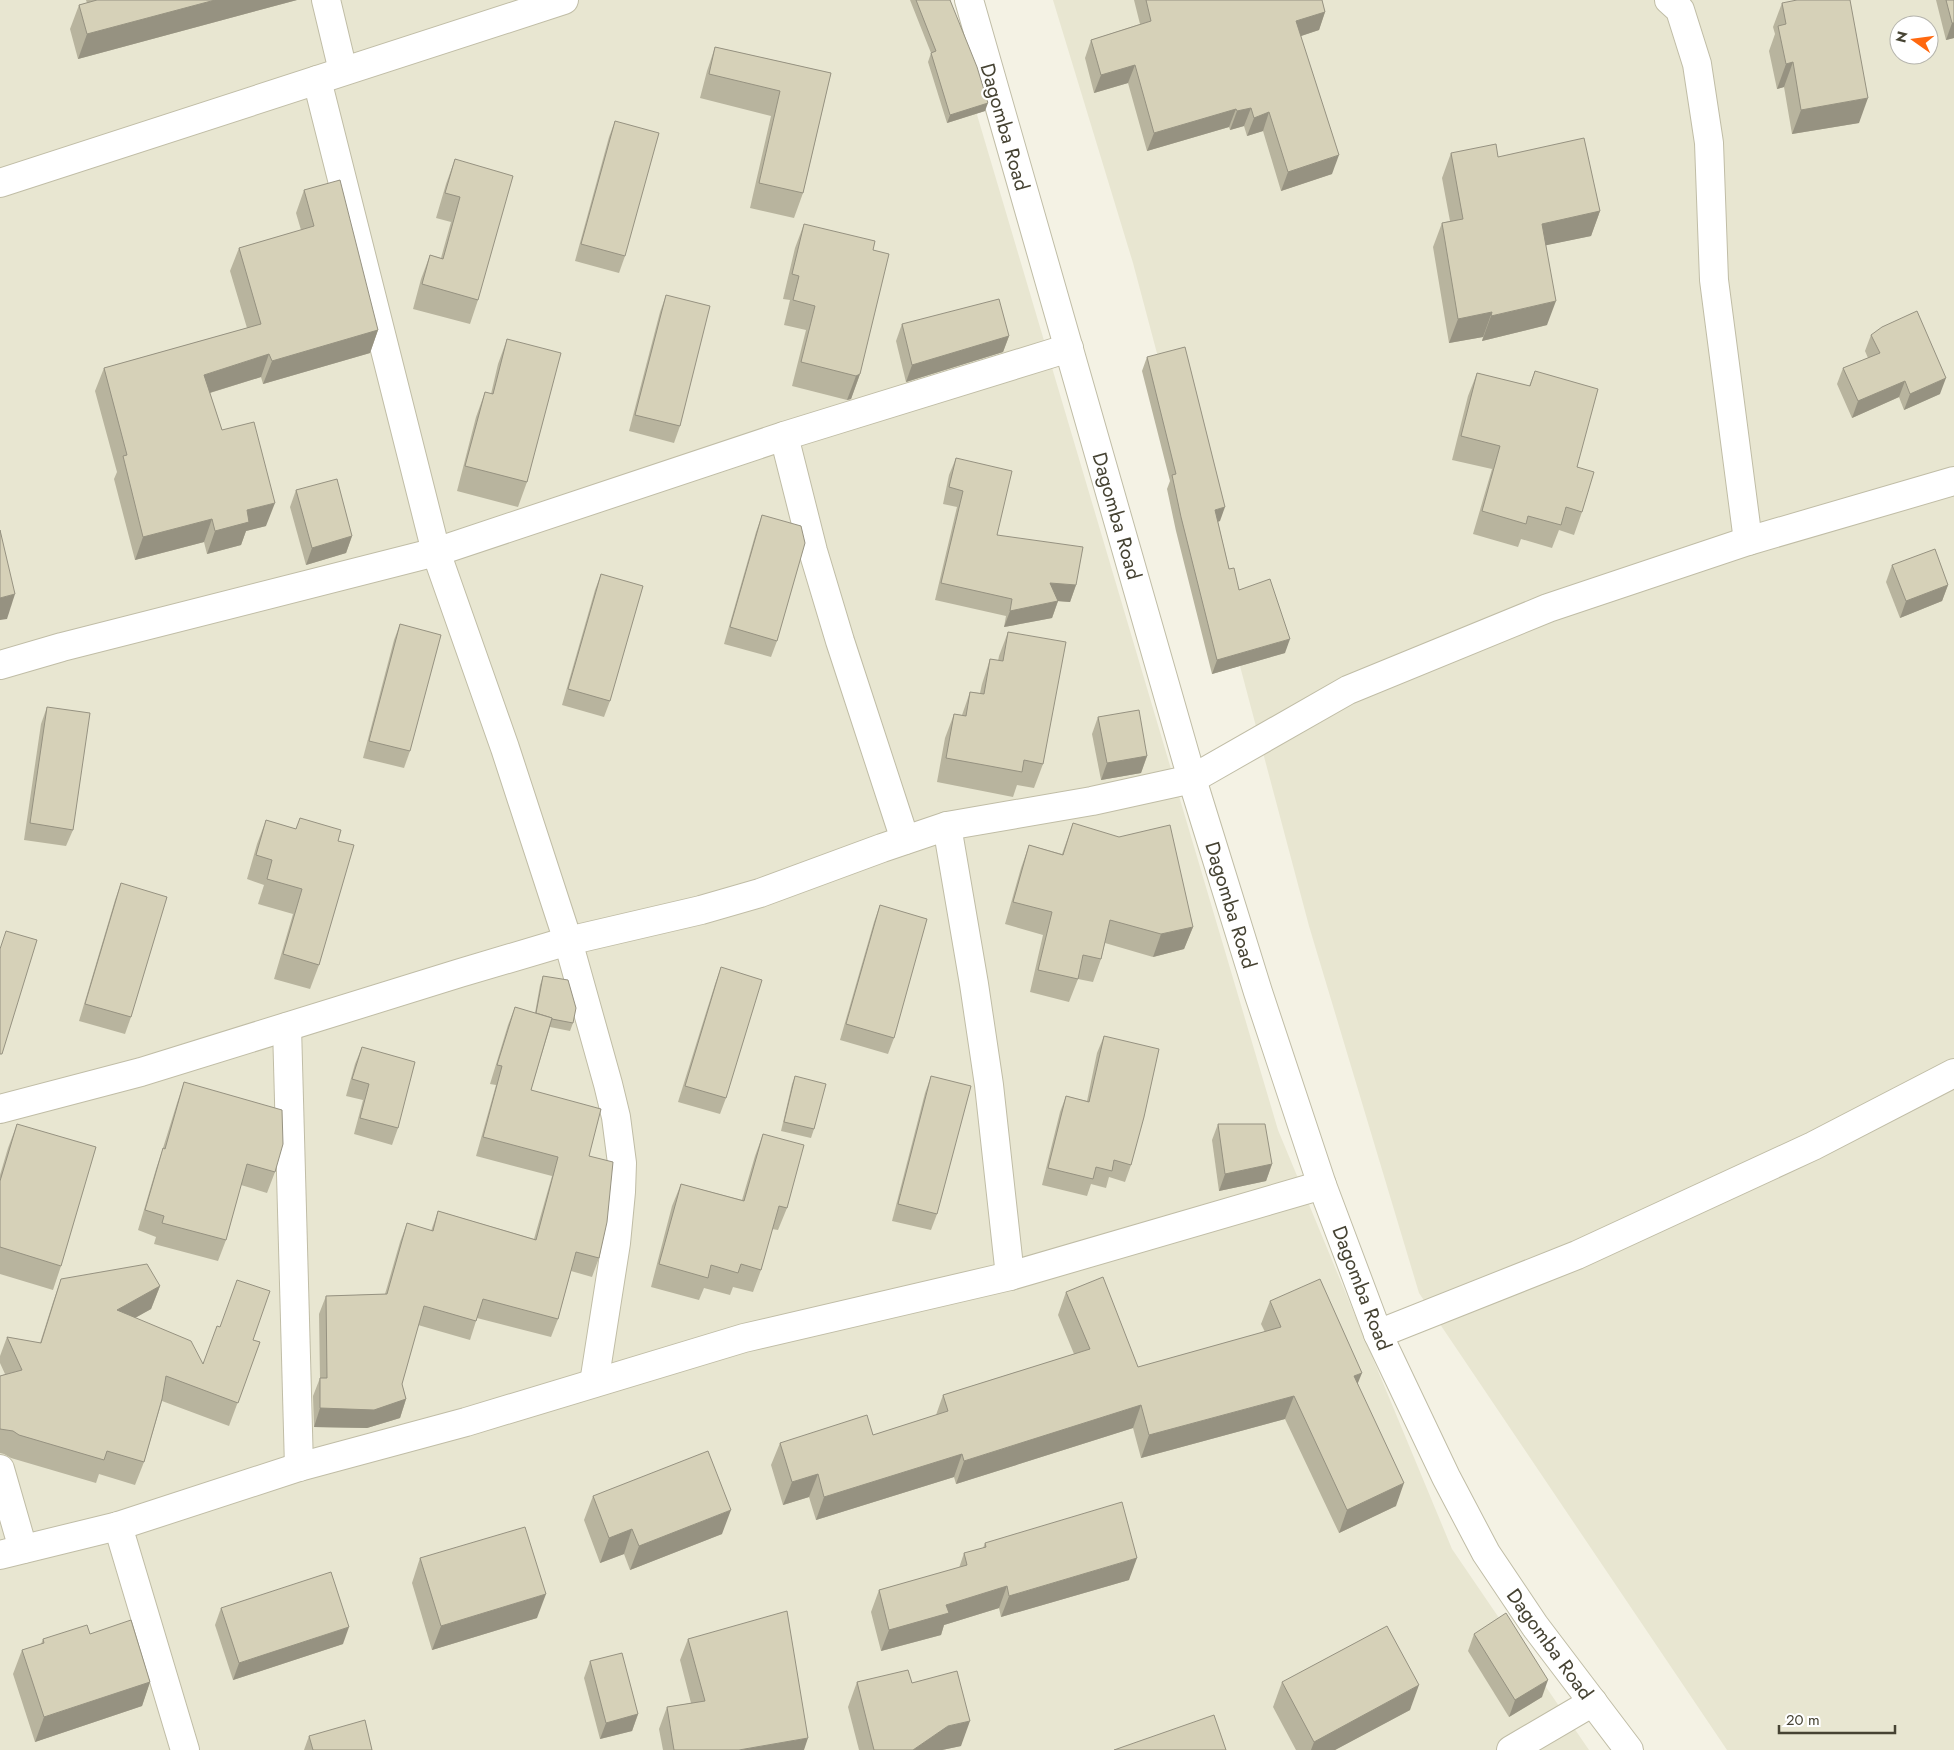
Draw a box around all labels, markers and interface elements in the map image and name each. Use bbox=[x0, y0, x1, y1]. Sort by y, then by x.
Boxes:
north arrow bbox=[1889, 15, 1939, 65]
text: N bbox=[1890, 29, 1912, 45]
street label: Dagomba Road bbox=[972, 60, 1037, 194]
street label: Dagomba Road bbox=[1084, 449, 1149, 583]
street label: Dagomba Road bbox=[1197, 838, 1264, 972]
street label: Dagomba Road bbox=[1324, 1222, 1399, 1355]
street label: Dagomba Road bbox=[1499, 1583, 1600, 1706]
scale bar bbox=[1779, 1702, 1895, 1734]
text: 20 m bbox=[1786, 1709, 1820, 1731]

